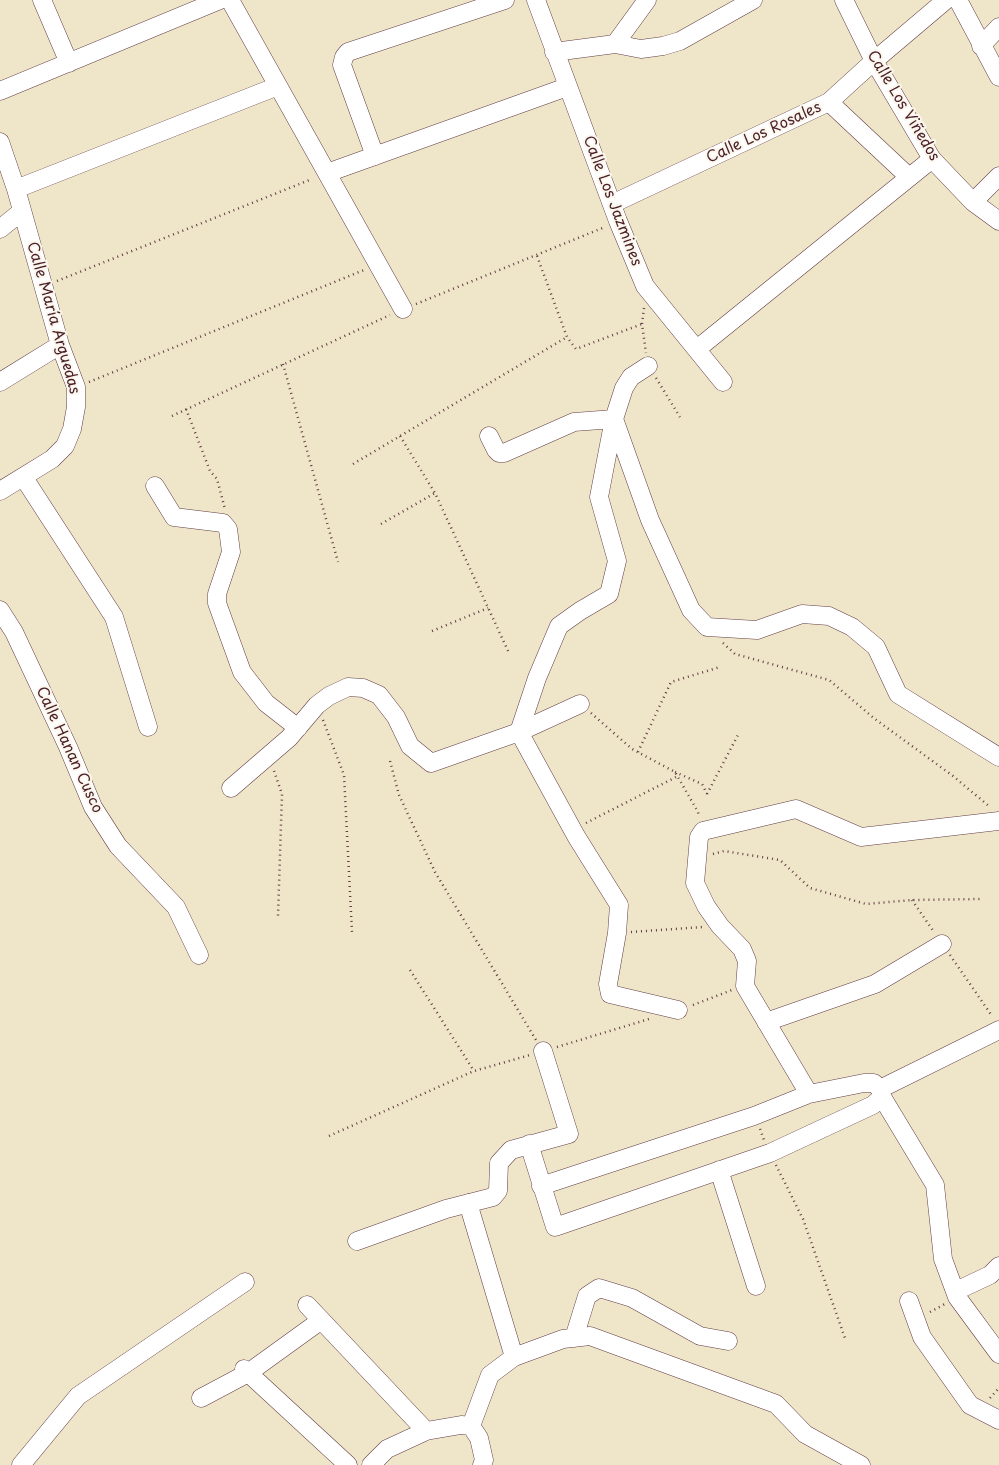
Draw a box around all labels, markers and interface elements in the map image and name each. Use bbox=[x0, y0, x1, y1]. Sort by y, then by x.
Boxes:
street label: Calle Los Viñedos bbox=[863, 48, 943, 164]
street label: Calle Los Rosales bbox=[704, 99, 824, 167]
street label: Calle Los Jazmines bbox=[579, 133, 645, 269]
street label: Calle María Arguedas bbox=[23, 240, 83, 396]
street label: Calle Hanan Cusco bbox=[32, 684, 106, 816]

